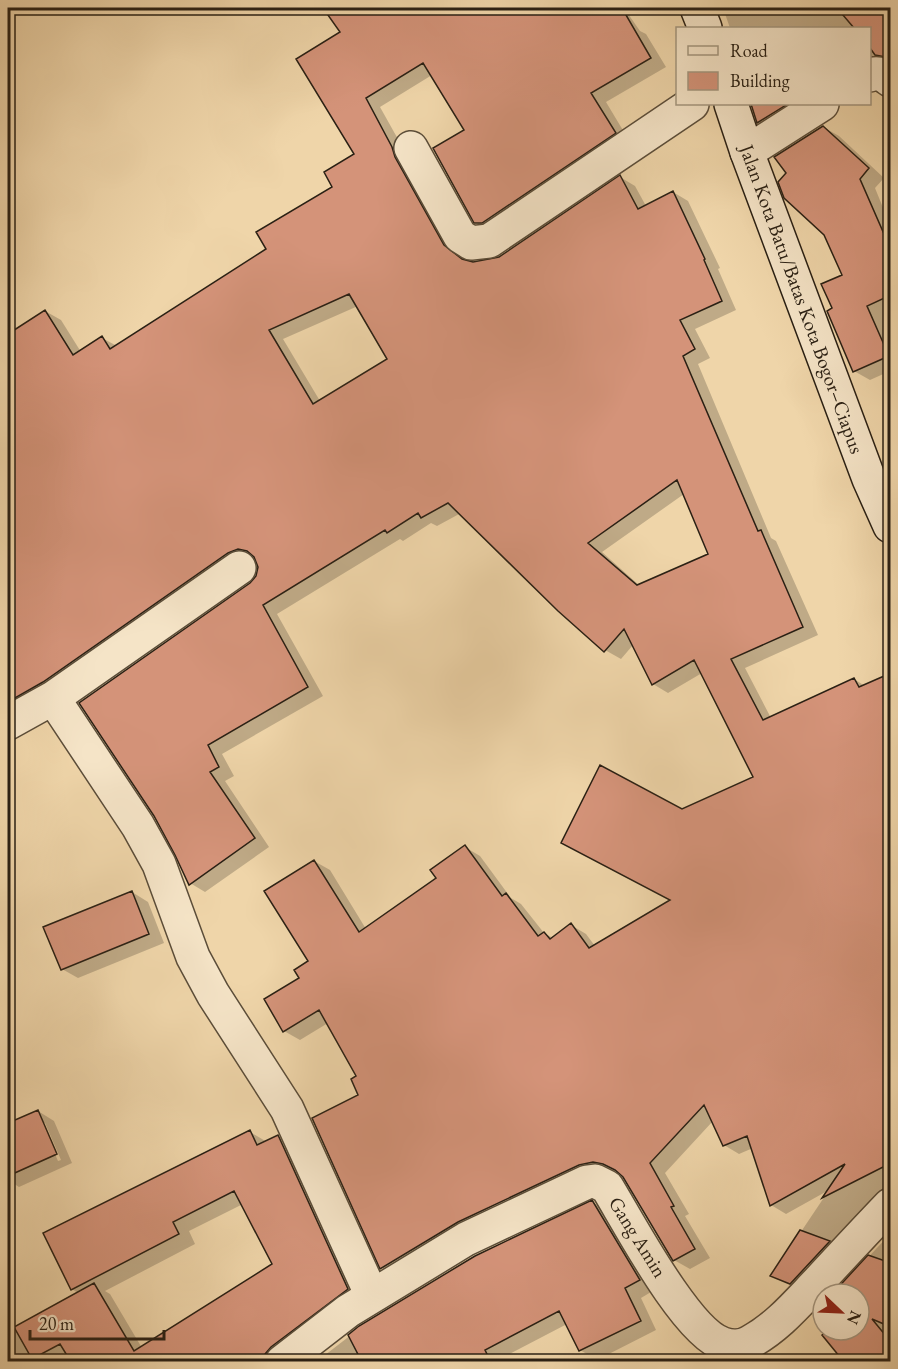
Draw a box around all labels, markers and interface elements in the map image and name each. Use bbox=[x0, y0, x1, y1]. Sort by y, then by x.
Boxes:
legend bbox=[676, 27, 871, 105]
text: Road bbox=[730, 39, 769, 62]
text: Building bbox=[730, 69, 790, 92]
street label: Jalan Kota Batu/Batas Kota Bogor–Ciapus bbox=[733, 139, 870, 457]
street label: Gang Amin bbox=[603, 1192, 673, 1283]
north arrow bbox=[811, 1282, 871, 1342]
scale bar bbox=[30, 1303, 164, 1341]
text: N bbox=[842, 1308, 867, 1328]
text: 20 m bbox=[39, 1312, 74, 1335]

